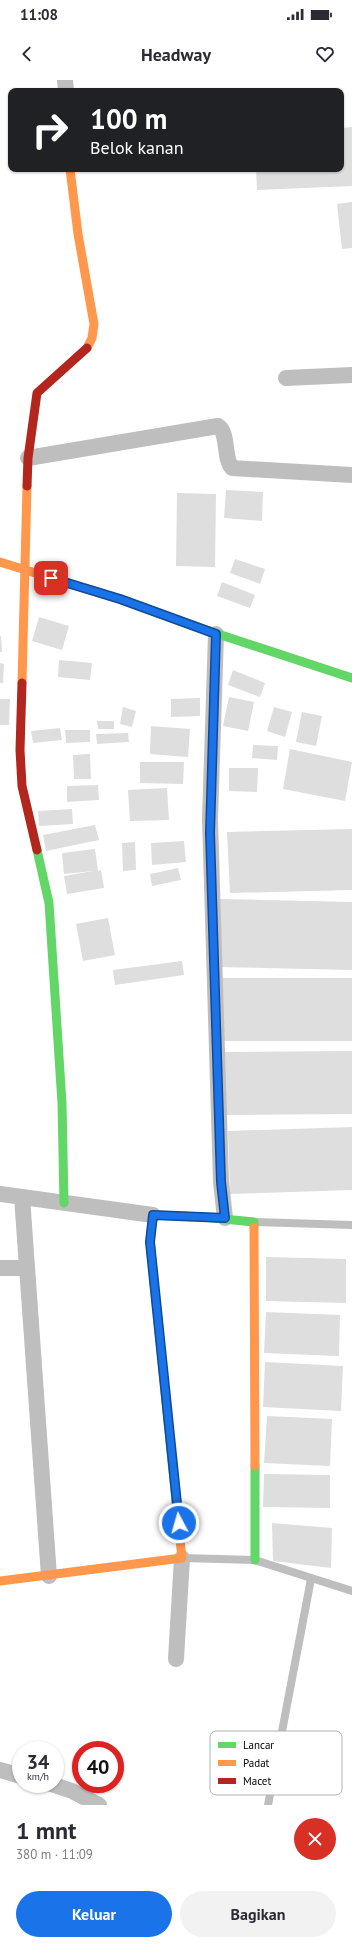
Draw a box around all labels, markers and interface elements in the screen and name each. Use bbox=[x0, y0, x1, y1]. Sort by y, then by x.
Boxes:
text: 11:08 bbox=[20, 5, 58, 24]
icon: back bbox=[16, 43, 38, 65]
text: Headway bbox=[141, 43, 211, 66]
icon: heart bbox=[314, 43, 336, 65]
text: 100 m bbox=[90, 100, 167, 137]
icon: right bbox=[24, 104, 76, 156]
text: Belok kanan bbox=[90, 136, 184, 159]
pin bbox=[34, 561, 68, 595]
icon: arrive bbox=[40, 567, 62, 589]
position arrow bbox=[158, 1502, 200, 1544]
legend bbox=[210, 1731, 342, 1795]
text: Lancar bbox=[243, 1738, 274, 1752]
speed limit sign: 40 bbox=[72, 1741, 124, 1793]
text: 34 bbox=[27, 1749, 49, 1775]
text: Padat bbox=[243, 1756, 270, 1770]
text: km/h bbox=[27, 1770, 49, 1783]
text: Macet bbox=[243, 1774, 271, 1788]
text: 1 mnt bbox=[16, 1815, 76, 1846]
button: close bbox=[294, 1818, 336, 1860]
text: 380 m · 11:09 bbox=[16, 1846, 93, 1863]
button: Keluar bbox=[16, 1891, 172, 1937]
button: Bagikan bbox=[180, 1891, 336, 1937]

